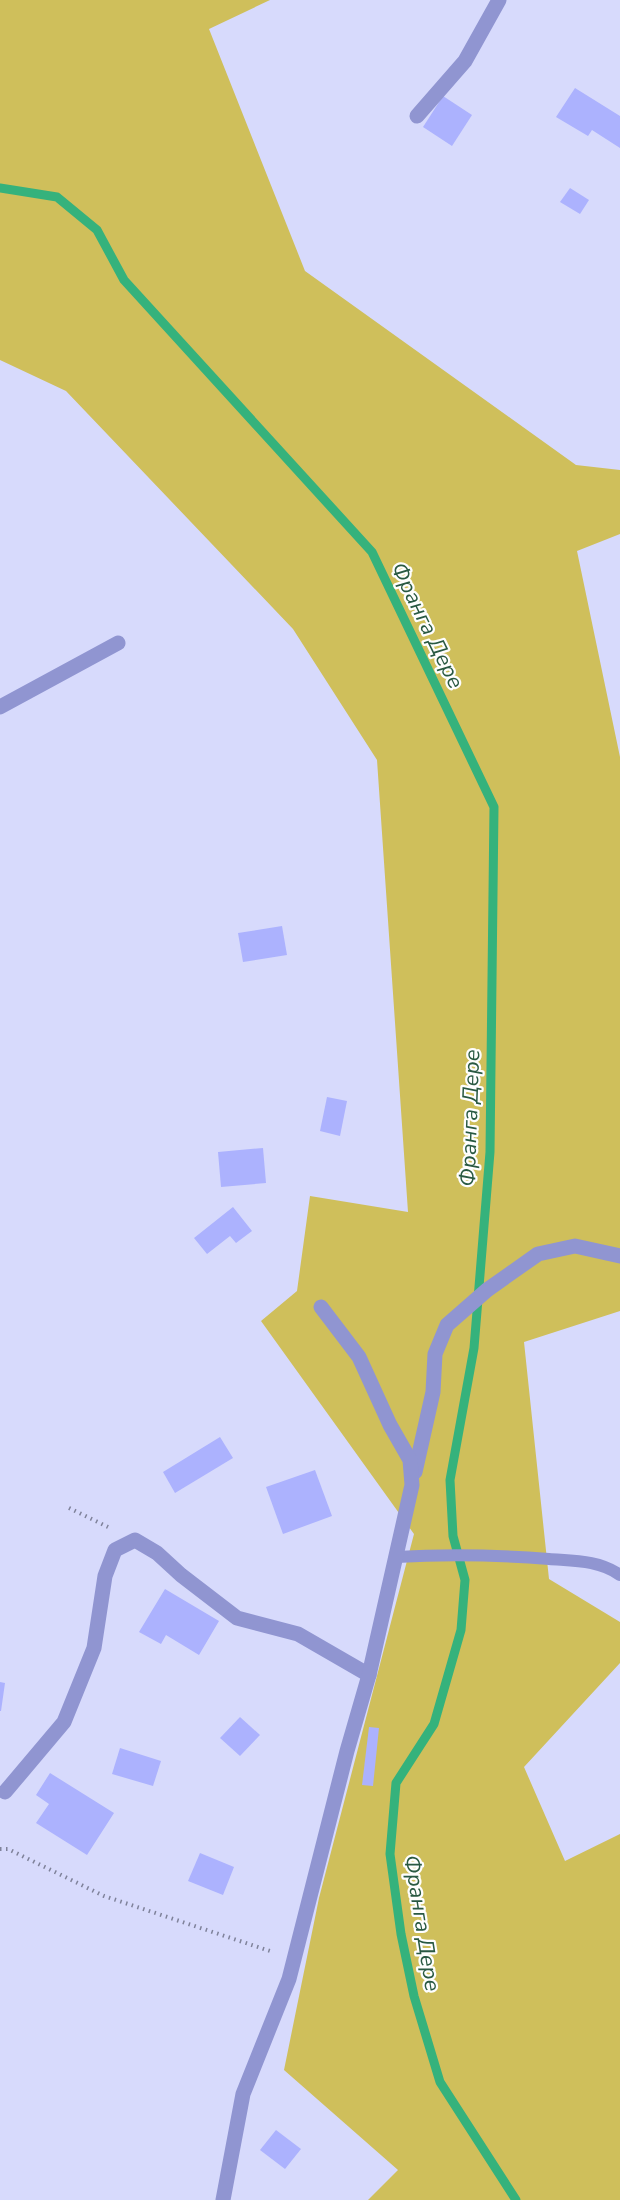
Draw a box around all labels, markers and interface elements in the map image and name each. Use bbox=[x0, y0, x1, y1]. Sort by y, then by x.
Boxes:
water label: Франга Дере bbox=[383, 557, 471, 694]
water label: Франга Дере bbox=[453, 1049, 487, 1187]
water label: Франга Дере bbox=[396, 1853, 448, 1993]

